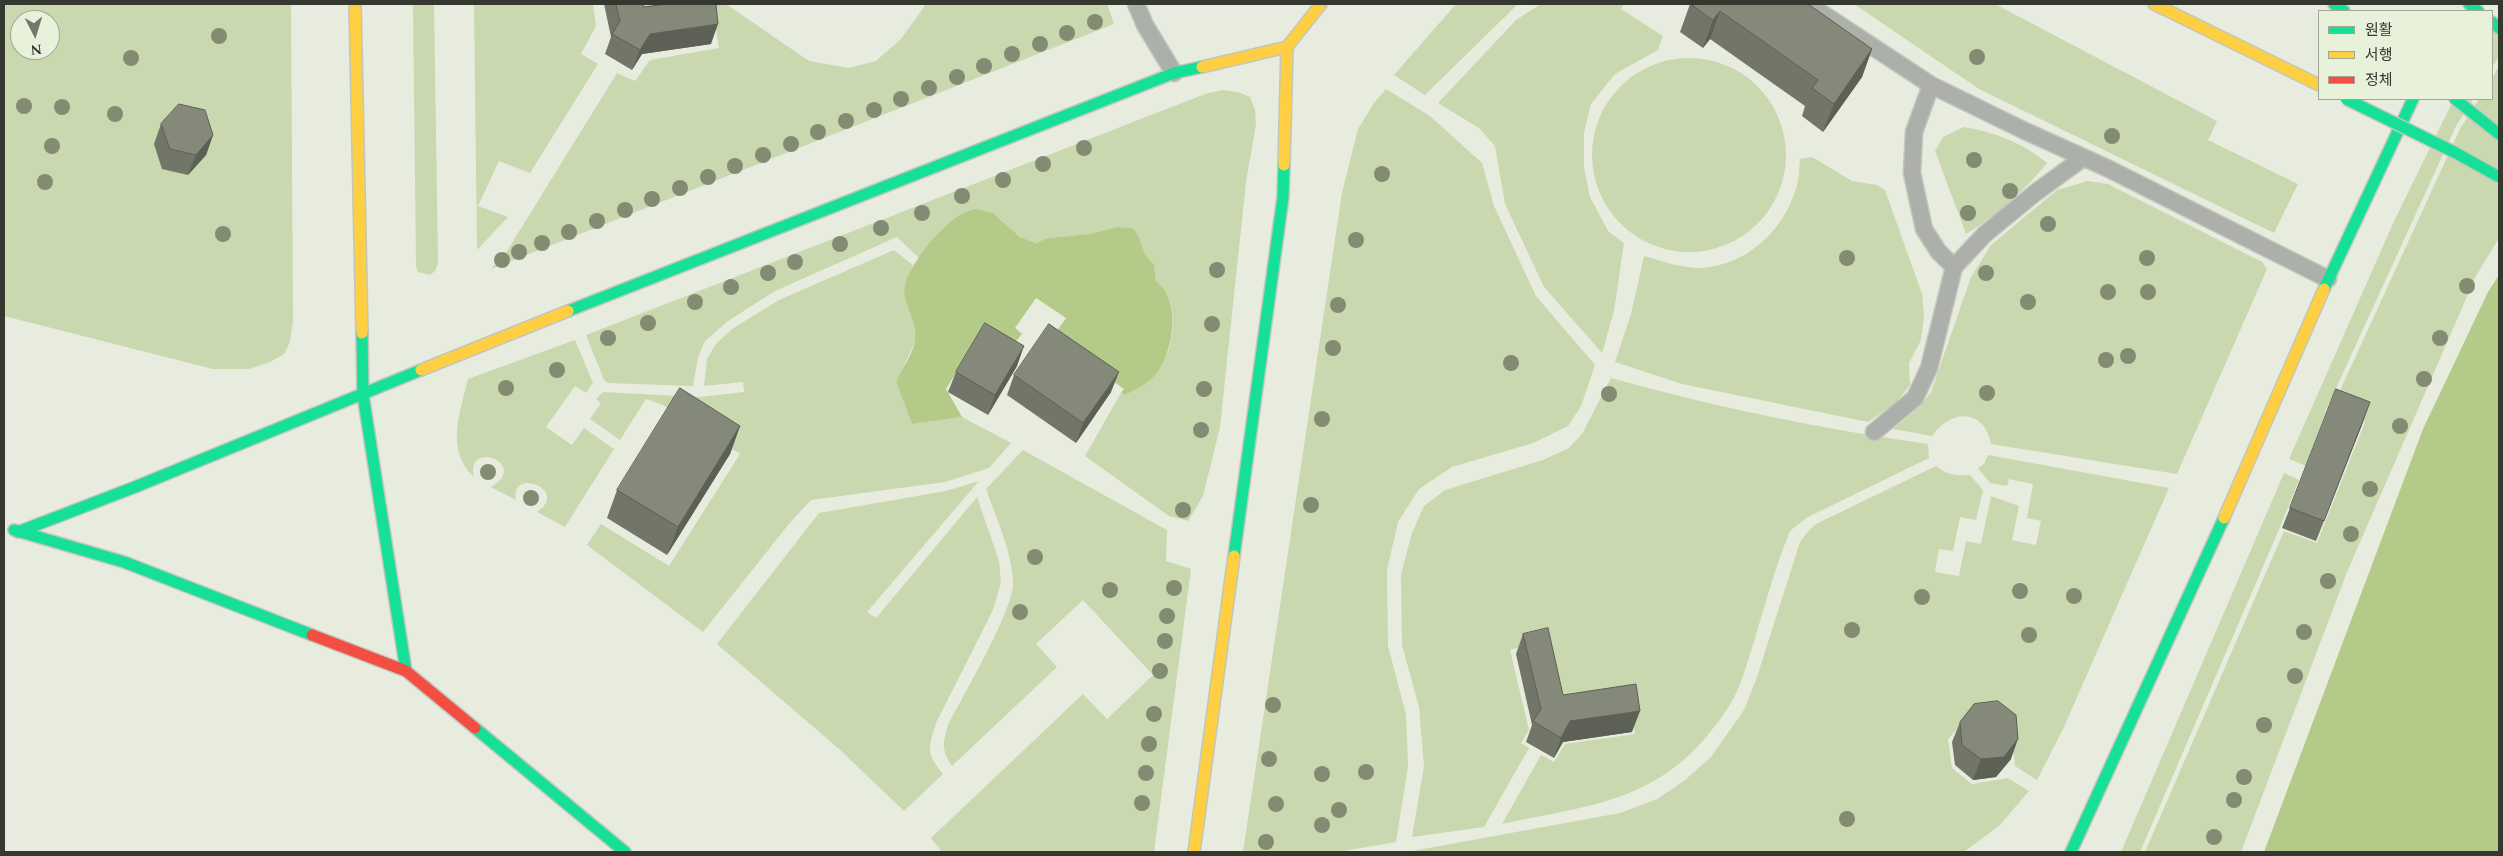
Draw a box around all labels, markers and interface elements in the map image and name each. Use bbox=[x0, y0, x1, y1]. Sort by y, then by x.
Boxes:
north arrow bbox=[10, 10, 60, 60]
legend bbox=[2318, 10, 2493, 100]
text: 원활 bbox=[2365, 19, 2393, 42]
text: N bbox=[30, 38, 43, 60]
text: 서행 bbox=[2365, 44, 2393, 67]
text: 정체 bbox=[2365, 69, 2393, 92]

